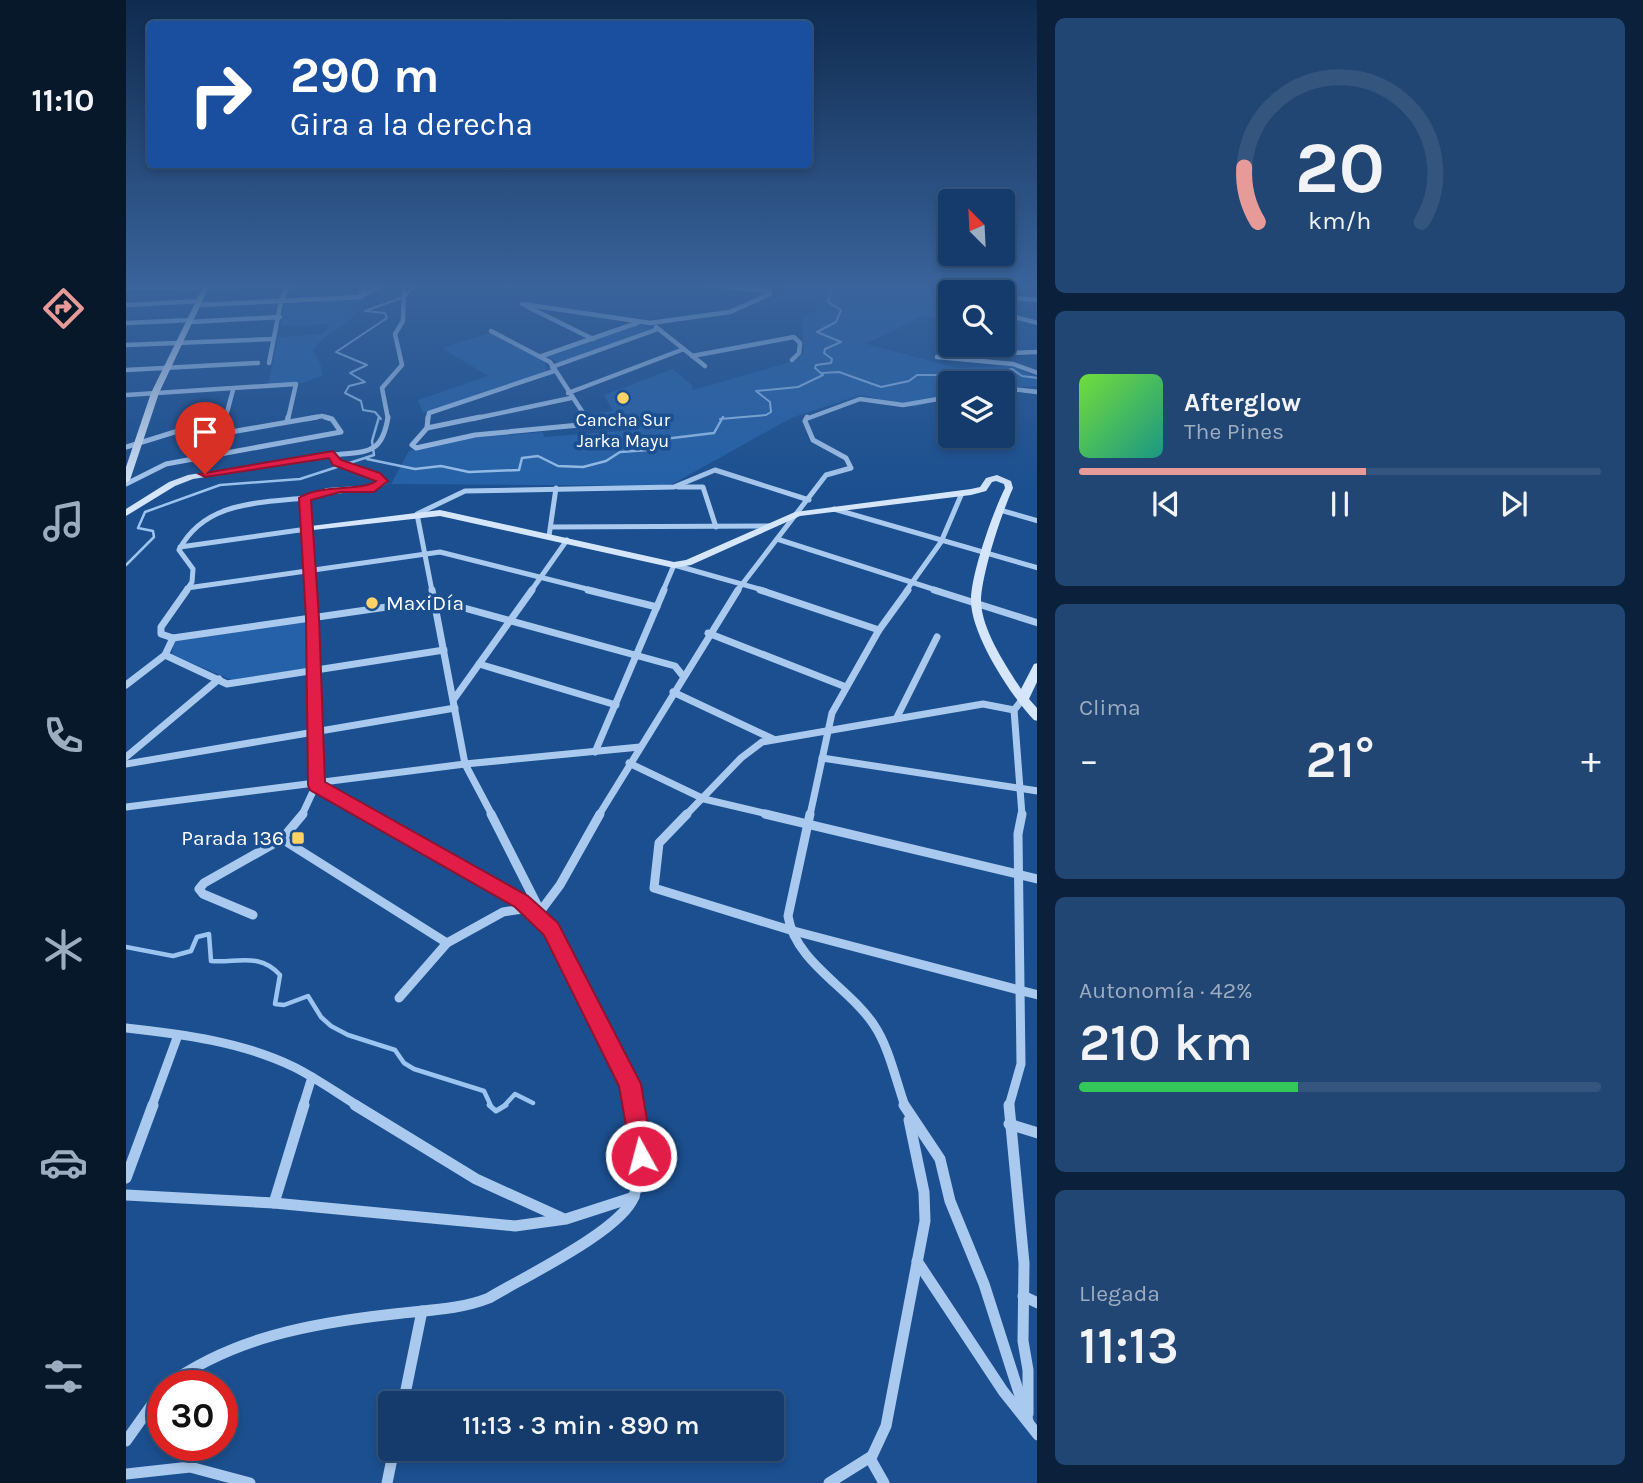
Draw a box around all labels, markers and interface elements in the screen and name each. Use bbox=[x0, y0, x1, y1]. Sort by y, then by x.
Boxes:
text: 290 m bbox=[290, 47, 439, 104]
icon: right bbox=[175, 49, 266, 140]
text: 11:10 bbox=[31, 82, 95, 119]
text: Gira a la derecha bbox=[290, 106, 533, 143]
text: 20 bbox=[1295, 125, 1385, 210]
north arrow bbox=[938, 189, 1015, 266]
map controls bbox=[938, 189, 1015, 448]
text: km/h bbox=[1308, 205, 1372, 234]
button: search bbox=[938, 280, 1015, 357]
icon: directions bbox=[39, 284, 88, 333]
button: layers bbox=[938, 371, 1015, 448]
text: Afterglow bbox=[1184, 387, 1301, 418]
marker: Cancha Sur Jarka Mayu bbox=[615, 390, 631, 406]
pin bbox=[175, 402, 235, 474]
place label: Cancha Sur Jarka Mayu bbox=[576, 409, 671, 452]
icon: arrive bbox=[186, 413, 224, 451]
text: The Pines bbox=[1184, 418, 1284, 445]
icon: previous bbox=[1147, 485, 1185, 523]
icon: pause bbox=[1321, 485, 1359, 523]
icon: next bbox=[1495, 485, 1533, 523]
icon: music bbox=[39, 497, 88, 546]
place label: MaxiDía bbox=[386, 591, 464, 615]
marker: MaxiDía bbox=[364, 595, 380, 611]
text: Clima bbox=[1079, 694, 1141, 721]
icon: phone bbox=[39, 711, 88, 760]
text: 21° bbox=[1306, 729, 1374, 790]
text: − bbox=[1079, 738, 1099, 783]
text: + bbox=[1581, 738, 1601, 783]
place label: Parada 136 bbox=[181, 826, 284, 850]
marker: Parada 136 bbox=[290, 830, 306, 846]
icon: climate bbox=[39, 925, 88, 974]
text: Autonomía · 42% bbox=[1079, 977, 1253, 1004]
text: 210 km bbox=[1079, 1012, 1253, 1073]
position arrow bbox=[604, 1119, 678, 1193]
icon: car bbox=[39, 1138, 88, 1187]
text: Llegada bbox=[1079, 1280, 1160, 1307]
text: 11:13 bbox=[1079, 1315, 1179, 1376]
icon: filters bbox=[39, 1352, 88, 1401]
speed limit sign: 30 bbox=[147, 1370, 238, 1461]
text: 11:13 · 3 min · 890 m bbox=[462, 1410, 700, 1441]

